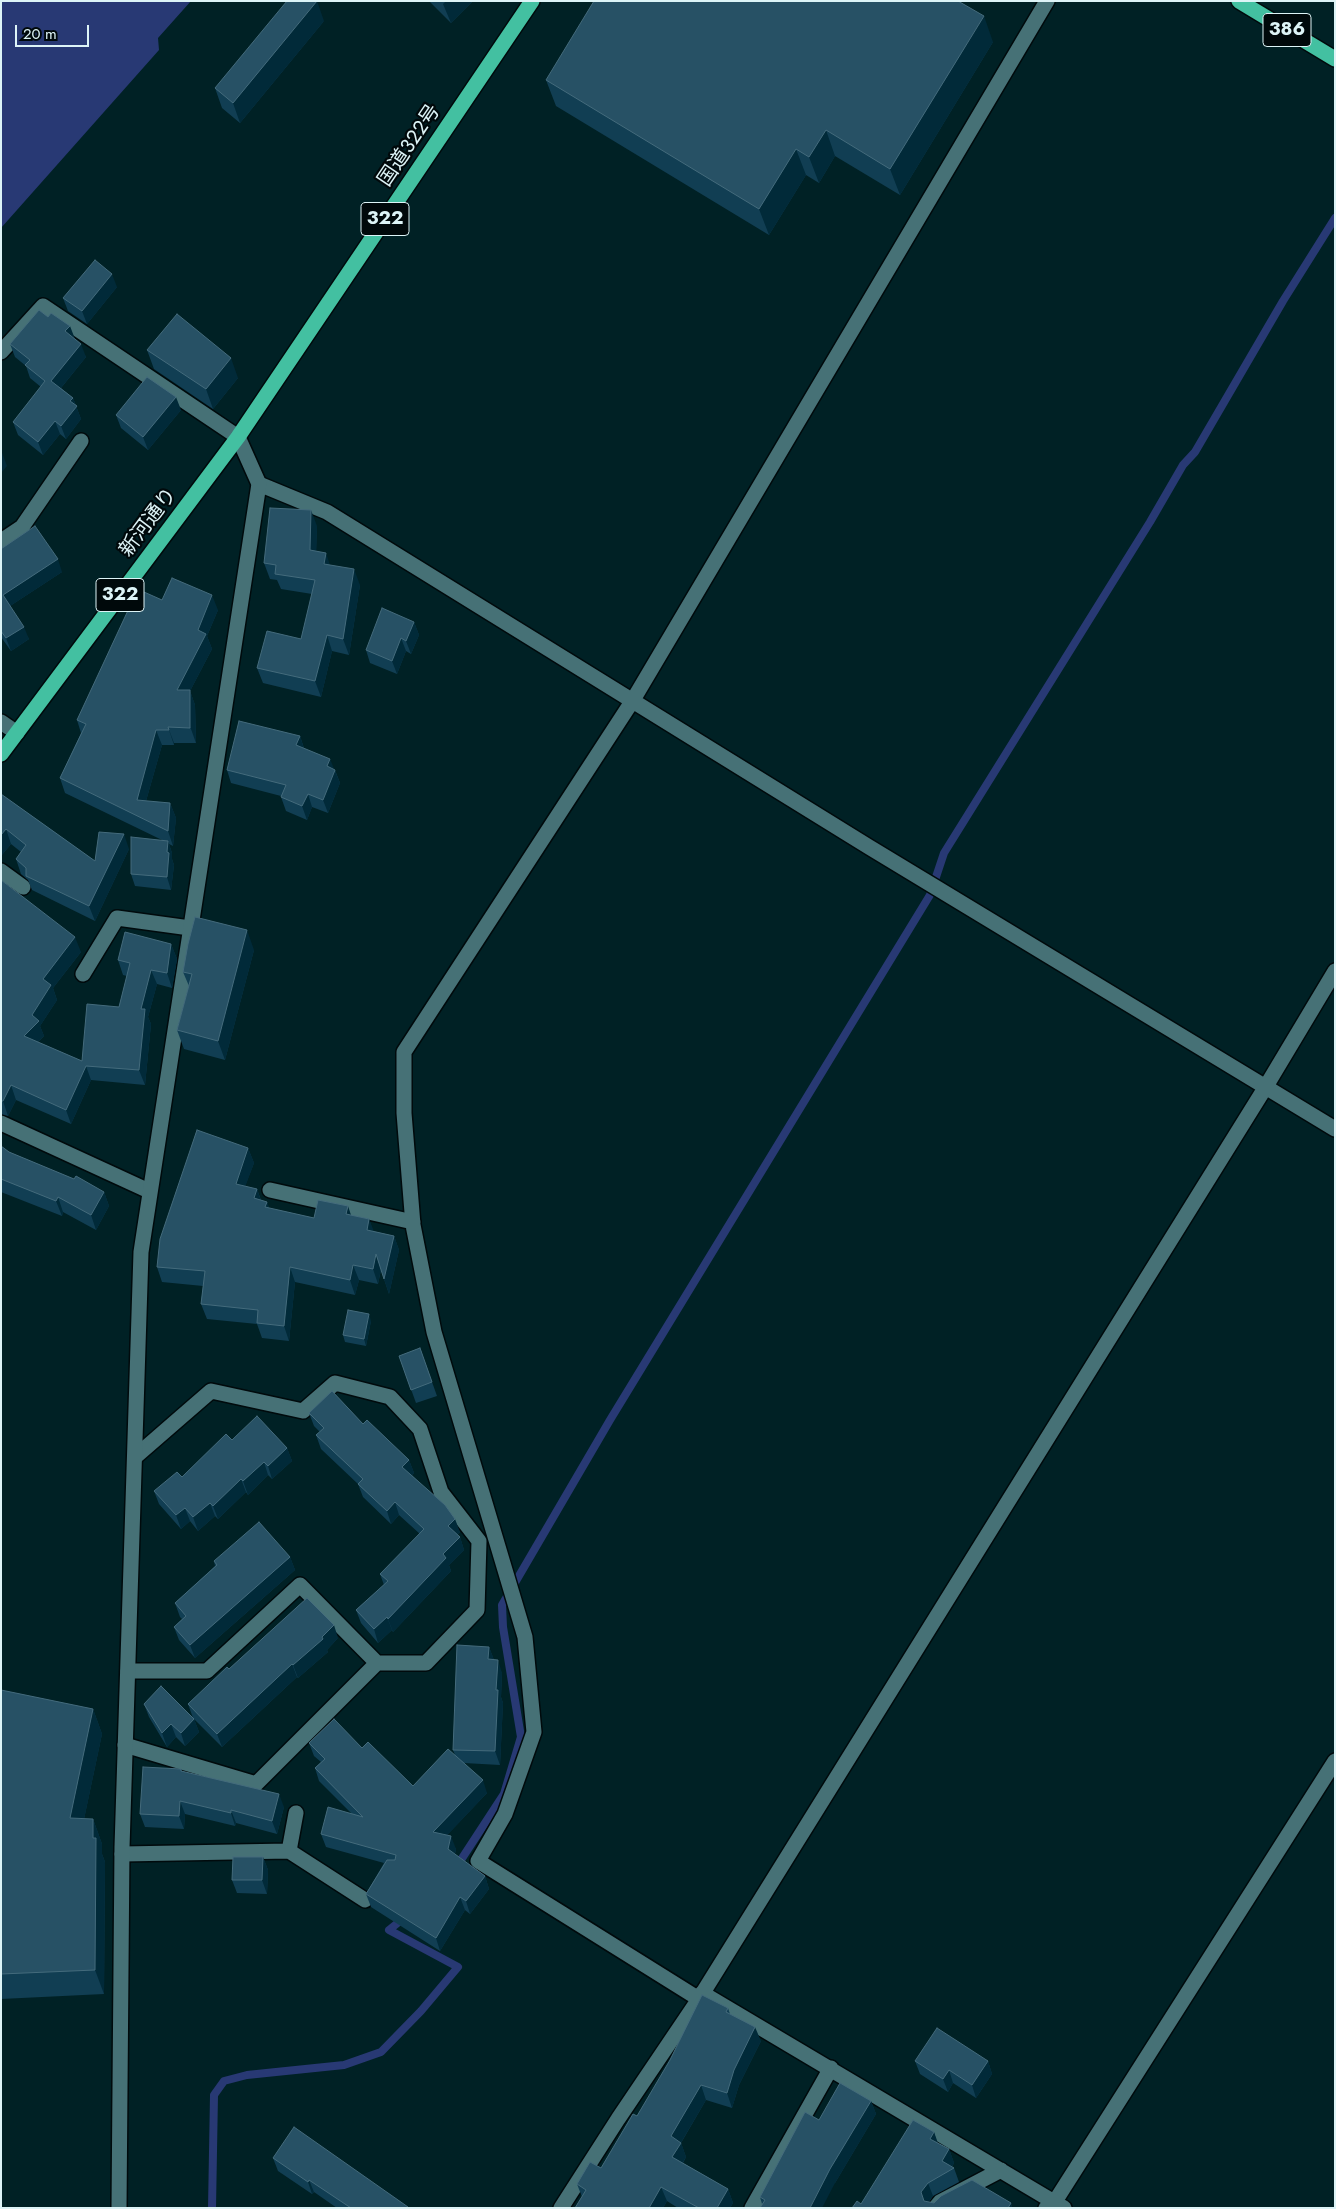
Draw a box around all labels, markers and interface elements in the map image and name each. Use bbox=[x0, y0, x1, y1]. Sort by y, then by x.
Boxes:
road number: 386 bbox=[1263, 14, 1311, 46]
scale bar bbox=[18, 15, 91, 47]
text: 20 m bbox=[23, 23, 57, 45]
street label: 国道322号 bbox=[374, 100, 446, 192]
road number: 322 bbox=[361, 202, 409, 235]
street label: 新河通り bbox=[115, 484, 183, 562]
road number: 322 bbox=[96, 578, 144, 612]

